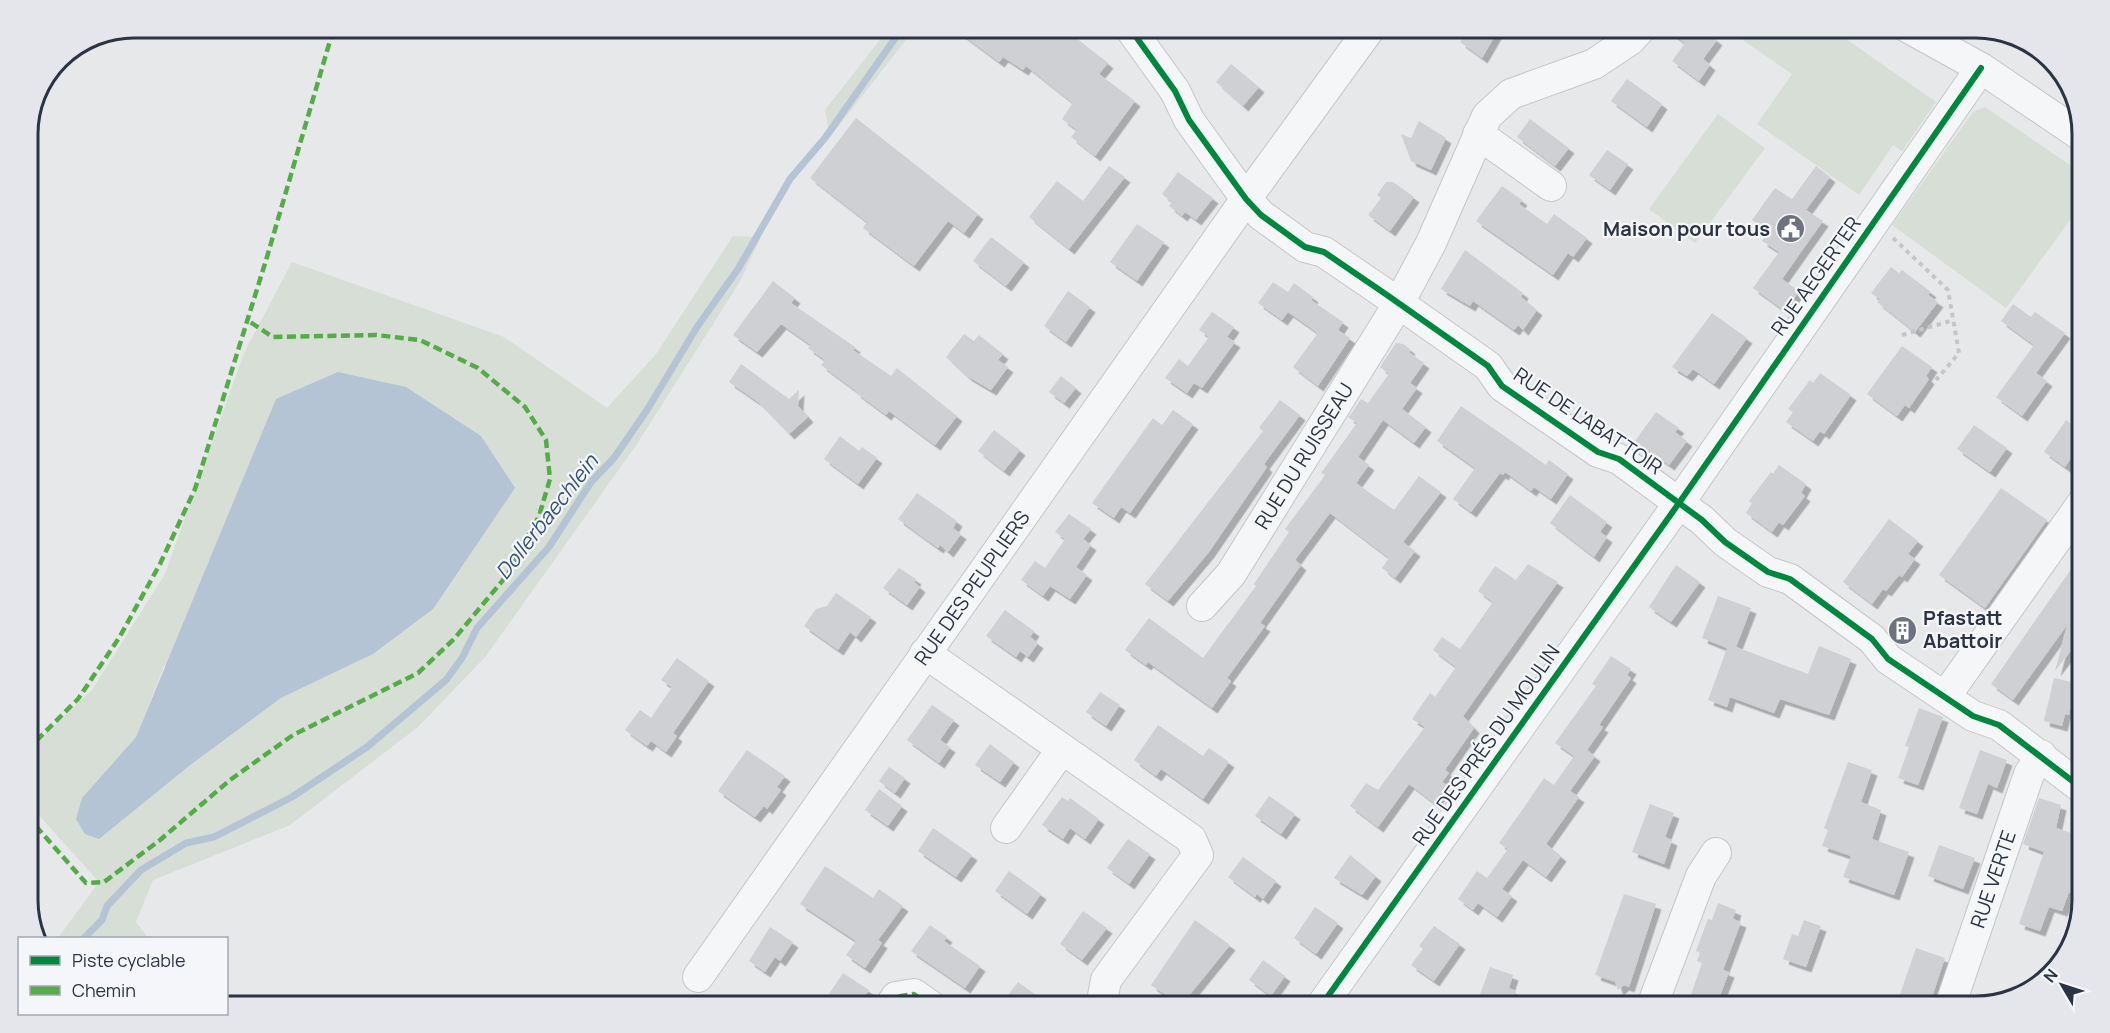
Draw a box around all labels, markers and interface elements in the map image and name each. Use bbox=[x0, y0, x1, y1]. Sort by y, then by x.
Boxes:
street label: RUE AEGERTER bbox=[1765, 211, 1867, 341]
public building icon: Maison pour tous bbox=[1775, 213, 1807, 245]
place label: Maison pour tous bbox=[1603, 215, 1770, 242]
street label: RUE DE L'ABATTOIR bbox=[1509, 361, 1668, 480]
street label: RUE DU RUISSEAU bbox=[1248, 377, 1359, 534]
water label: Dollerbaechlein bbox=[489, 447, 605, 585]
street label: RUE DES PEUPLIERS bbox=[908, 505, 1036, 670]
place label: Pfastatt Abattoir bbox=[1923, 604, 2003, 654]
building icon: Pfastatt Abattoir bbox=[1886, 614, 1918, 646]
street label: RUE DES PRÉS DU MOULIN bbox=[1406, 639, 1565, 851]
street label: RUE VERTE bbox=[1964, 827, 2022, 931]
legend bbox=[18, 937, 228, 1015]
text: Piste cyclable bbox=[72, 948, 186, 972]
north arrow bbox=[2032, 955, 2092, 1015]
text: N bbox=[2038, 964, 2063, 987]
text: Chemin bbox=[72, 978, 136, 1002]

